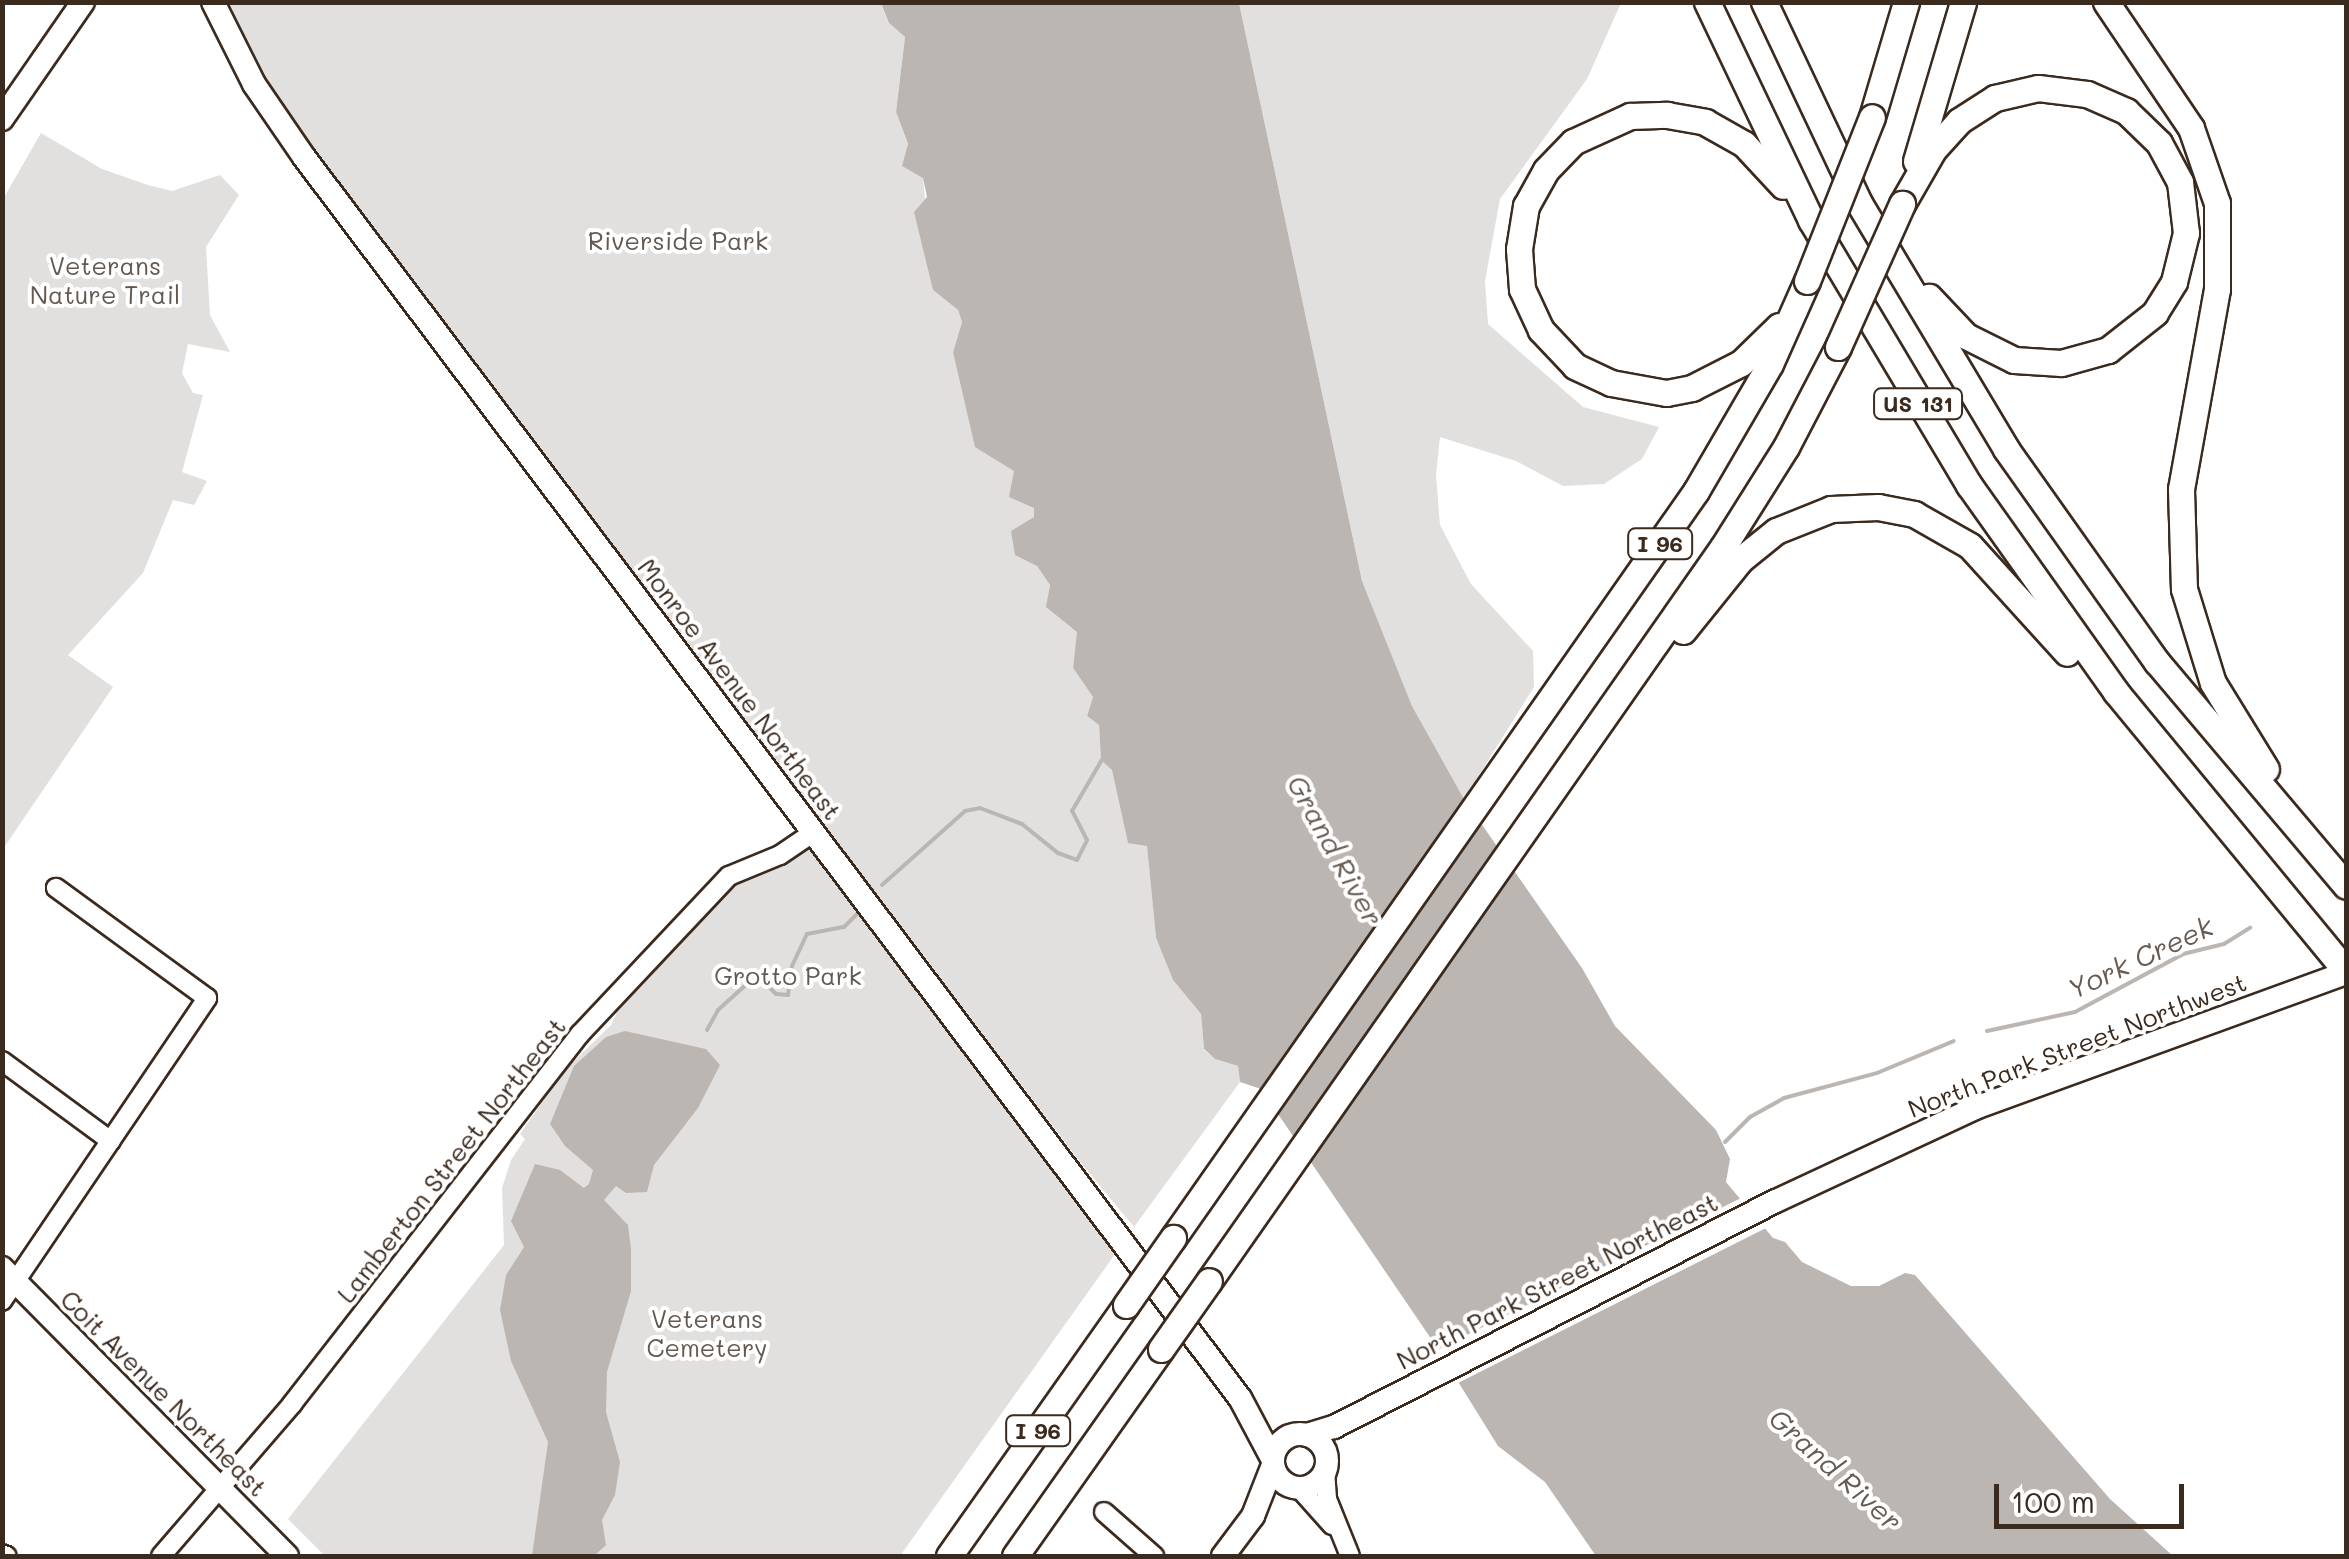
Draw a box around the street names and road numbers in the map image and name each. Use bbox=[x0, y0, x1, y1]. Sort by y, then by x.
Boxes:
road number: US 131 bbox=[1873, 387, 1963, 421]
road number: I 96 bbox=[1625, 527, 1695, 561]
street label: Monroe Avenue Northeast bbox=[632, 553, 848, 825]
street label: North Park Street Northwest bbox=[1904, 966, 2250, 1124]
street label: Lamberton Street Northeast bbox=[331, 1012, 571, 1308]
street label: North Park Street Northeast bbox=[1391, 1187, 1723, 1375]
street label: Coit Avenue Northeast bbox=[55, 1284, 273, 1502]
road number: I 96 bbox=[1003, 1414, 1073, 1448]

